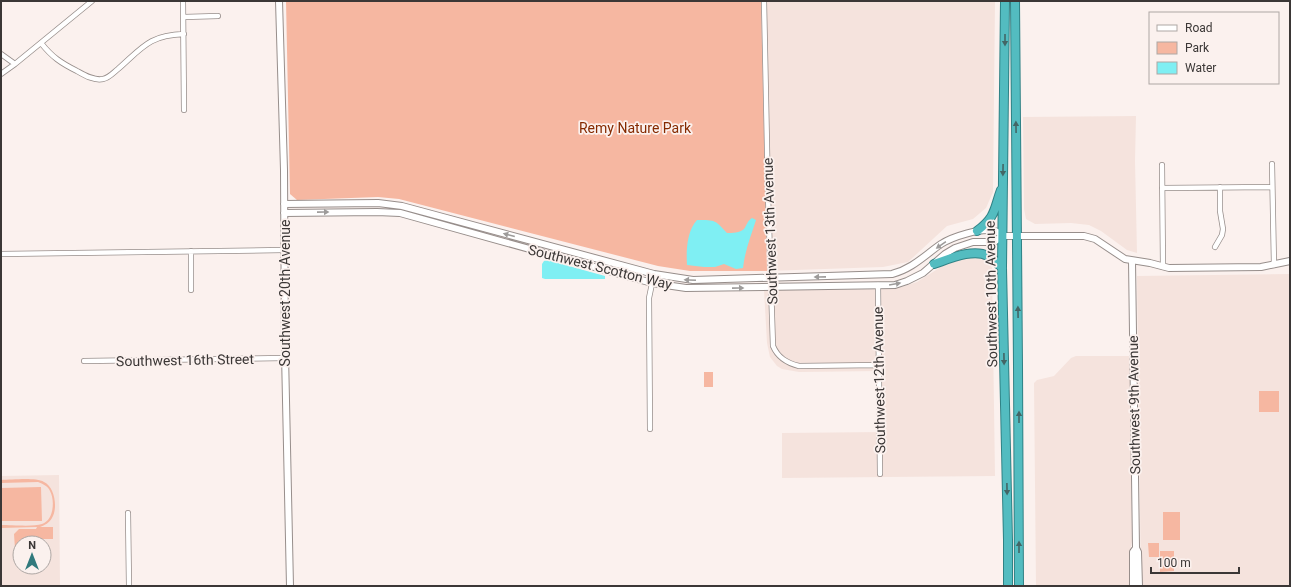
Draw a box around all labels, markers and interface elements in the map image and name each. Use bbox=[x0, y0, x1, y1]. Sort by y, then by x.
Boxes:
legend bbox=[1149, 12, 1279, 84]
text: Road bbox=[1185, 21, 1213, 35]
one-way arrow bbox=[1002, 34, 1008, 47]
text: Park bbox=[1185, 41, 1210, 55]
text: Water bbox=[1185, 61, 1216, 75]
park label: Remy Nature Park bbox=[579, 120, 692, 136]
one-way arrow bbox=[1013, 120, 1019, 133]
street label: Southwest 13th Avenue bbox=[759, 157, 781, 305]
one-way arrow bbox=[1000, 164, 1006, 177]
one-way arrow bbox=[317, 209, 330, 215]
street label: Southwest 20th Avenue bbox=[277, 220, 293, 366]
street label: Southwest 10th Avenue bbox=[982, 220, 1000, 368]
one-way arrow bbox=[503, 232, 515, 238]
street label: Southwest Scotton Way bbox=[526, 241, 674, 293]
one-way arrow bbox=[936, 241, 946, 249]
one-way arrow bbox=[814, 273, 826, 280]
one-way arrow bbox=[683, 277, 696, 283]
one-way arrow bbox=[889, 281, 902, 287]
one-way arrow bbox=[732, 284, 744, 291]
one-way arrow bbox=[1015, 305, 1021, 318]
street label: Southwest 12th Avenue bbox=[870, 306, 888, 454]
street label: Southwest 9th Avenue bbox=[1125, 335, 1143, 475]
street label: Southwest 16th Street bbox=[116, 351, 255, 369]
one-way arrow bbox=[1001, 353, 1007, 366]
one-way arrow bbox=[1016, 410, 1022, 423]
one-way arrow bbox=[1004, 483, 1010, 496]
north arrow bbox=[12, 535, 52, 575]
text: N bbox=[28, 539, 36, 552]
one-way arrow bbox=[1016, 540, 1022, 553]
scale bar bbox=[1151, 549, 1239, 575]
text: 100 m bbox=[1157, 556, 1191, 570]

